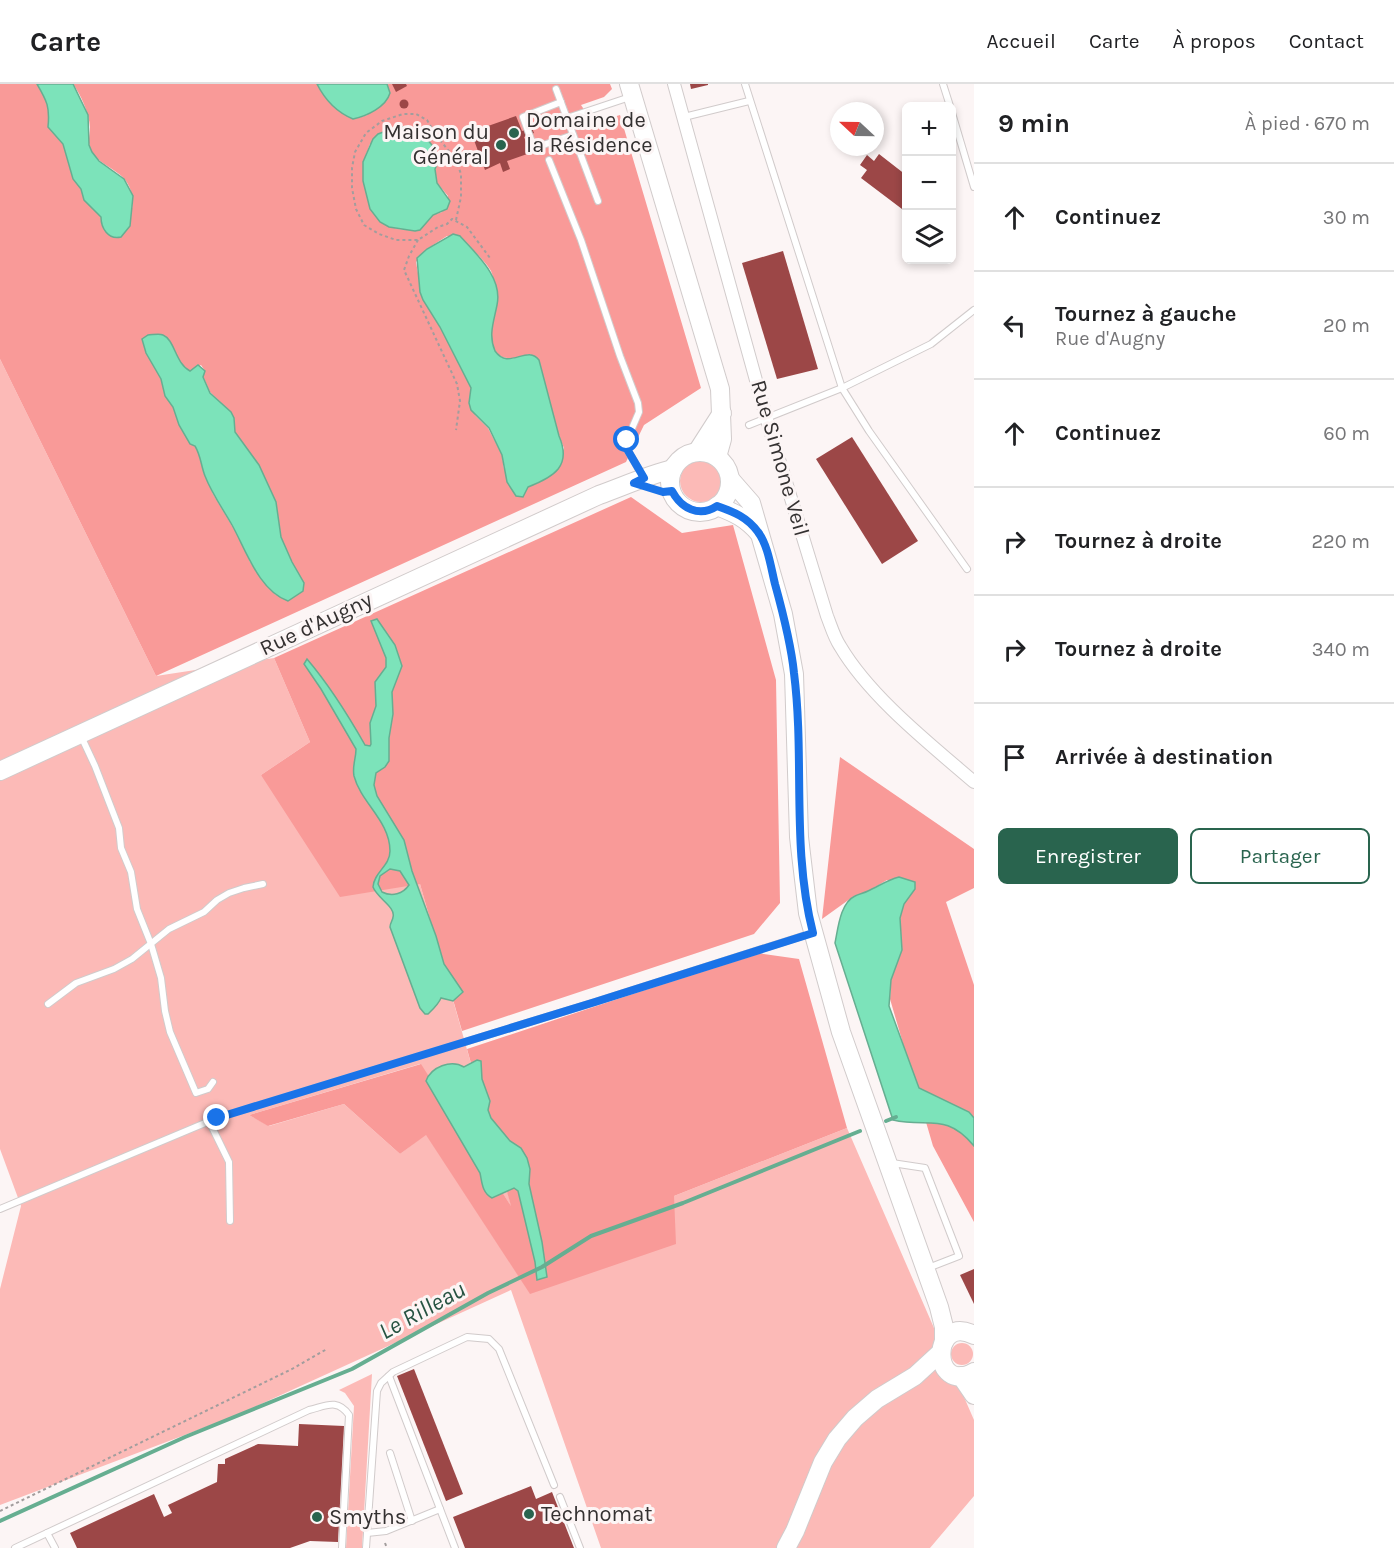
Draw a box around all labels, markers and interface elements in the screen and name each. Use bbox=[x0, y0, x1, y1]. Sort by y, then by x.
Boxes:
text: Carte bbox=[30, 25, 101, 58]
text: Accueil bbox=[987, 29, 1056, 53]
text: Carte bbox=[1089, 29, 1140, 53]
text: À propos bbox=[1173, 29, 1256, 53]
text: Contact bbox=[1289, 29, 1364, 53]
north arrow bbox=[830, 102, 884, 156]
map controls bbox=[902, 102, 956, 264]
button: + bbox=[902, 102, 956, 156]
place label: Domaine de la Résidence bbox=[526, 107, 653, 158]
text: 9 min bbox=[998, 108, 1070, 139]
text: À pied · 670 m bbox=[1245, 112, 1370, 135]
place label: Maison du Général bbox=[383, 119, 489, 170]
marker: Domaine de la Résidence bbox=[507, 126, 521, 140]
marker: Maison du Général bbox=[494, 138, 508, 152]
button: − bbox=[902, 156, 956, 210]
icon: ahead bbox=[998, 201, 1031, 234]
text: Continuez bbox=[1055, 204, 1161, 230]
text: 30 m bbox=[1323, 206, 1370, 229]
button: layers bbox=[902, 210, 956, 264]
text: Tournez à gauche bbox=[1055, 301, 1236, 327]
icon: left bbox=[998, 309, 1031, 342]
text: 20 m bbox=[1323, 314, 1370, 337]
text: Rue d'Augny bbox=[1055, 327, 1165, 350]
street label: Rue Simone Veil bbox=[745, 377, 815, 539]
icon: ahead bbox=[998, 417, 1031, 450]
text: Continuez bbox=[1055, 420, 1161, 446]
text: 60 m bbox=[1323, 422, 1370, 445]
route start bbox=[613, 426, 639, 452]
icon: right bbox=[998, 525, 1031, 558]
text: Tournez à droite bbox=[1055, 528, 1222, 554]
text: 220 m bbox=[1311, 530, 1370, 553]
street label: Rue d'Augny bbox=[256, 587, 376, 661]
icon: right bbox=[998, 633, 1031, 666]
text: Tournez à droite bbox=[1055, 636, 1222, 662]
text: 340 m bbox=[1312, 638, 1370, 661]
icon: arrive bbox=[998, 741, 1031, 774]
text: Arrivée à destination bbox=[1055, 744, 1273, 770]
button: Enregistrer bbox=[998, 828, 1178, 884]
button: Partager bbox=[1190, 828, 1370, 884]
route end bbox=[203, 1104, 229, 1130]
water label: Le Rilleau bbox=[374, 1275, 470, 1345]
place label: Technomat bbox=[541, 1501, 653, 1527]
place label: Smyths bbox=[329, 1504, 406, 1530]
marker: Technomat bbox=[522, 1507, 536, 1521]
marker: Smyths bbox=[310, 1510, 324, 1524]

